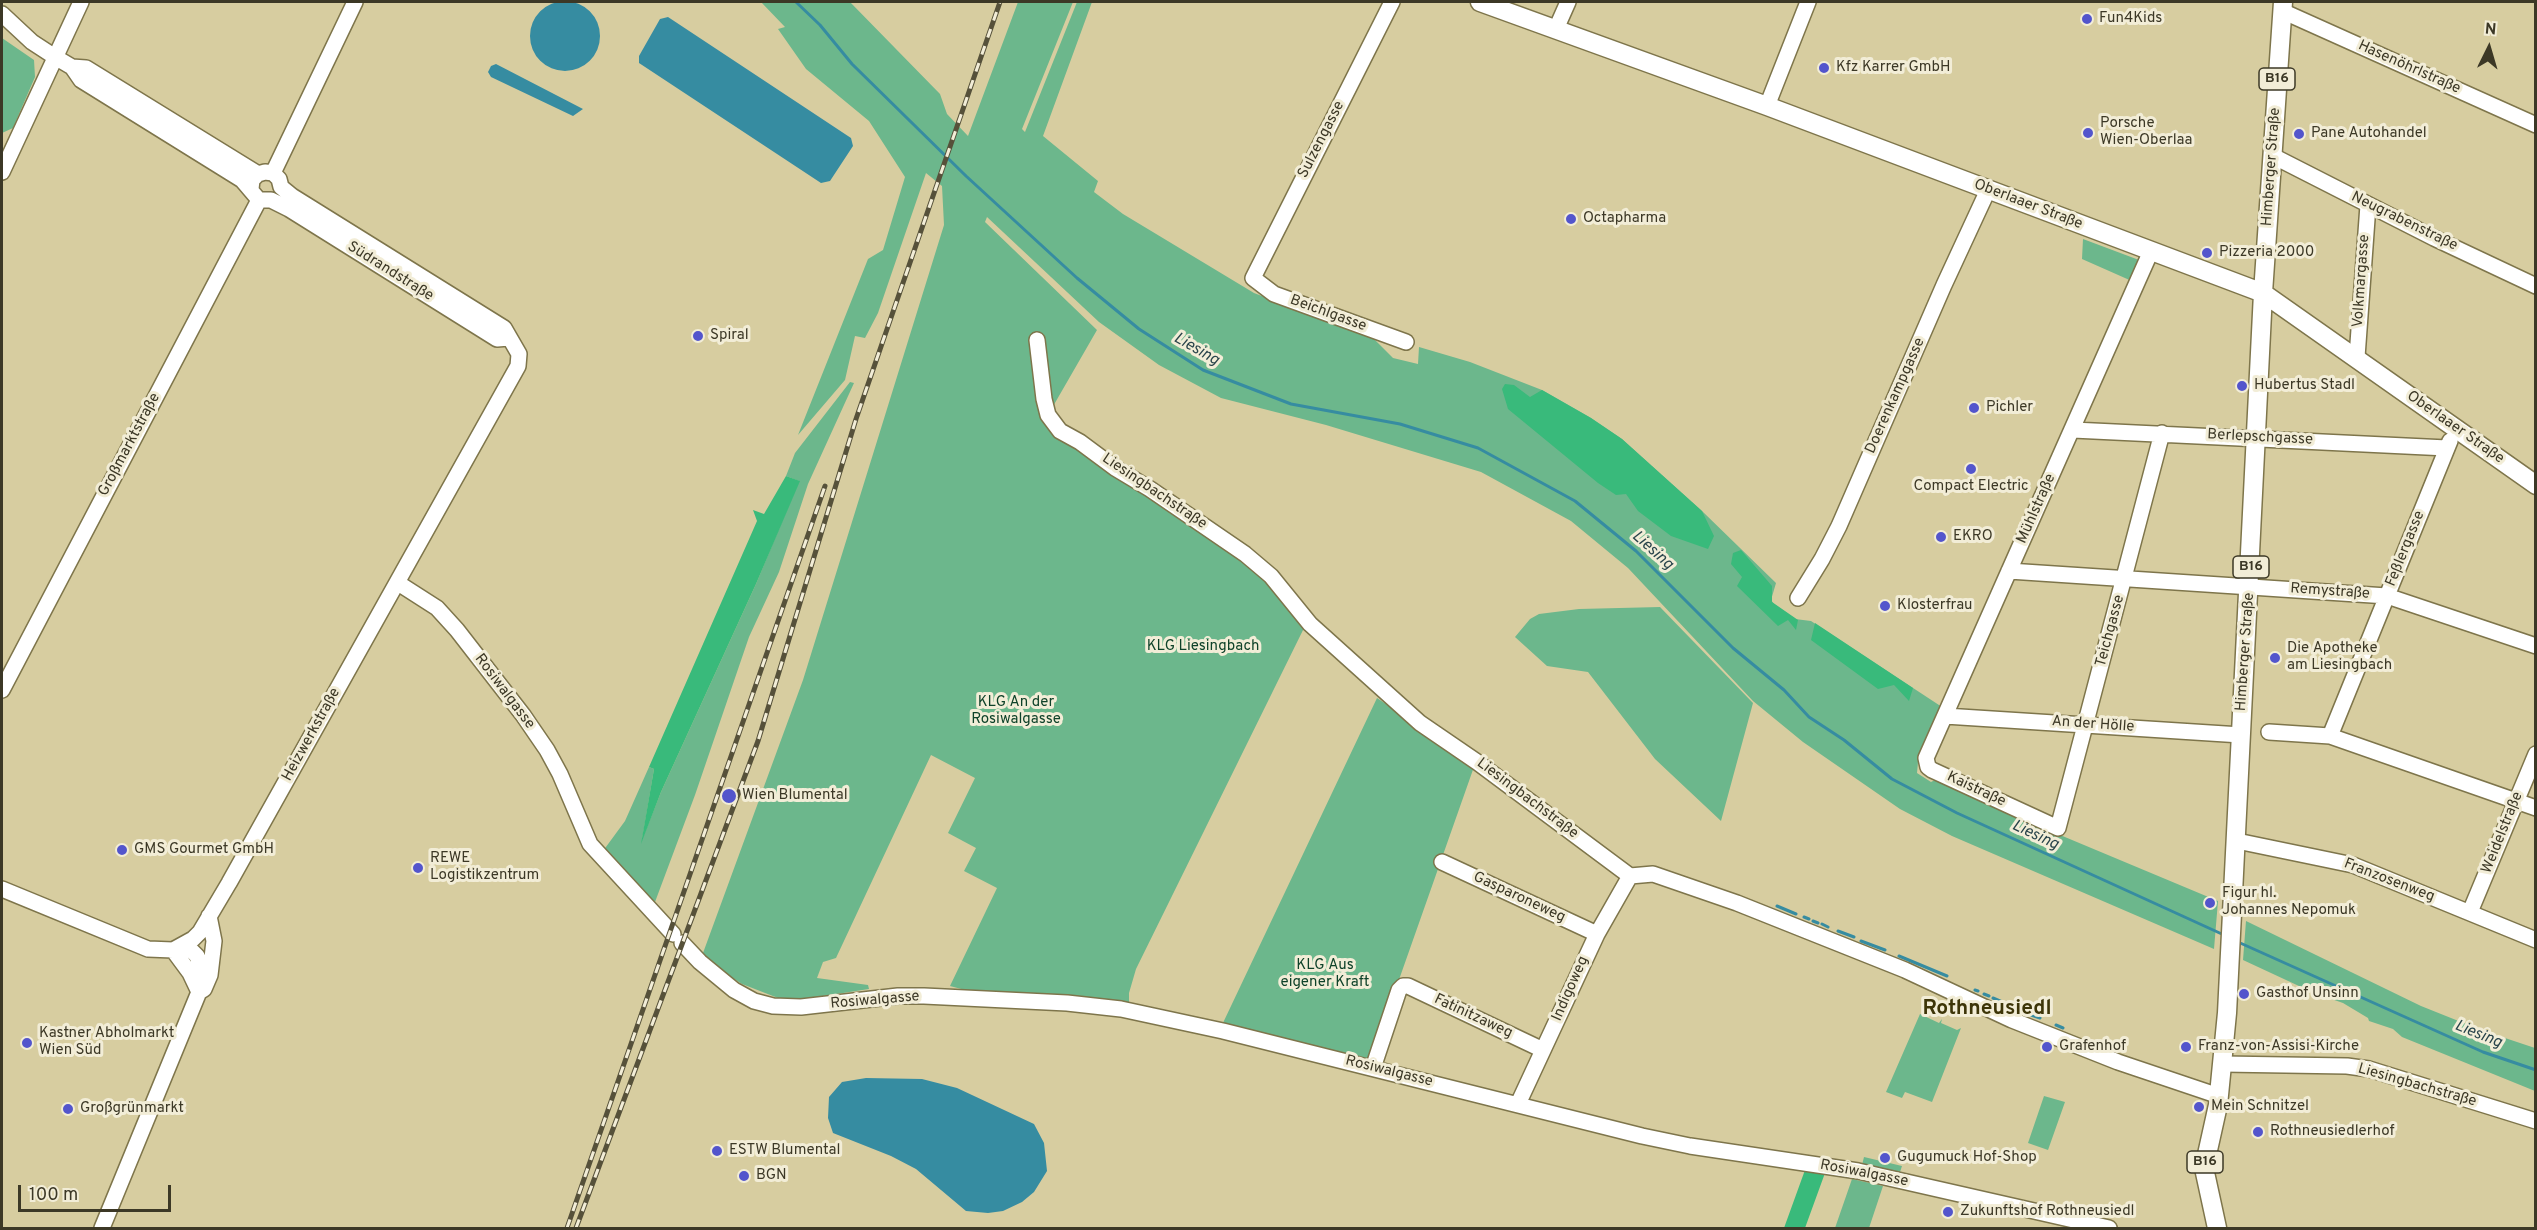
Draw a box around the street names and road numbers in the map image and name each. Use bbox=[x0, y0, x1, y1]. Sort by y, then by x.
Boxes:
street label: Hasenöhrlstraße bbox=[2355, 37, 2463, 99]
road number: B16 bbox=[2259, 68, 2295, 90]
street label: Sulzengasse bbox=[1295, 98, 1349, 182]
street label: Himberger Straße bbox=[2259, 107, 2285, 227]
street label: Oberlaaer Straße bbox=[1971, 176, 2085, 234]
street label: Neugrabenstraße bbox=[2348, 188, 2460, 256]
street label: Volkmargasse bbox=[2350, 234, 2374, 328]
street label: Südrandstraße bbox=[344, 238, 436, 306]
street label: Beichlgasse bbox=[1287, 292, 1369, 336]
street label: Doerenkampgasse bbox=[1862, 335, 1930, 457]
street label: Oberlaaer Straße bbox=[2403, 388, 2507, 468]
street label: Großmarktstraße bbox=[95, 390, 165, 500]
street label: Berlepschgasse bbox=[2207, 426, 2313, 450]
street label: Liesingbachstraße bbox=[1098, 450, 1210, 534]
street label: Mühlstraße bbox=[2014, 471, 2060, 547]
street label: Feßlergasse bbox=[2383, 509, 2429, 589]
road number: B16 bbox=[2233, 556, 2269, 578]
street label: Remystraße bbox=[2290, 580, 2370, 604]
street label: Himberger Straße bbox=[2233, 592, 2259, 712]
street label: Teichgasse bbox=[2093, 593, 2129, 669]
street label: Rosiwalgasse bbox=[470, 651, 538, 733]
street label: Heizwerkstraße bbox=[279, 685, 345, 785]
street label: An der Hölle bbox=[2051, 713, 2135, 737]
street label: Liesingbachstraße bbox=[1473, 755, 1581, 843]
street label: Kaistraße bbox=[1944, 769, 2008, 811]
street label: Weidelstraße bbox=[2478, 790, 2528, 876]
street label: Franzosenweg bbox=[2341, 855, 2437, 907]
street label: Gasparoneweg bbox=[1470, 869, 1568, 927]
street label: Indigoweg bbox=[1549, 954, 1593, 1024]
street label: Rosiwalgasse bbox=[830, 988, 920, 1014]
street label: Fatinitzaweg bbox=[1431, 991, 1515, 1043]
street label: Rosiwalgasse bbox=[1343, 1052, 1435, 1092]
street label: Liesingbachstraße bbox=[2356, 1060, 2478, 1112]
road number: B16 bbox=[2187, 1151, 2223, 1173]
street label: Rosiwalgasse bbox=[1818, 1157, 1910, 1191]

